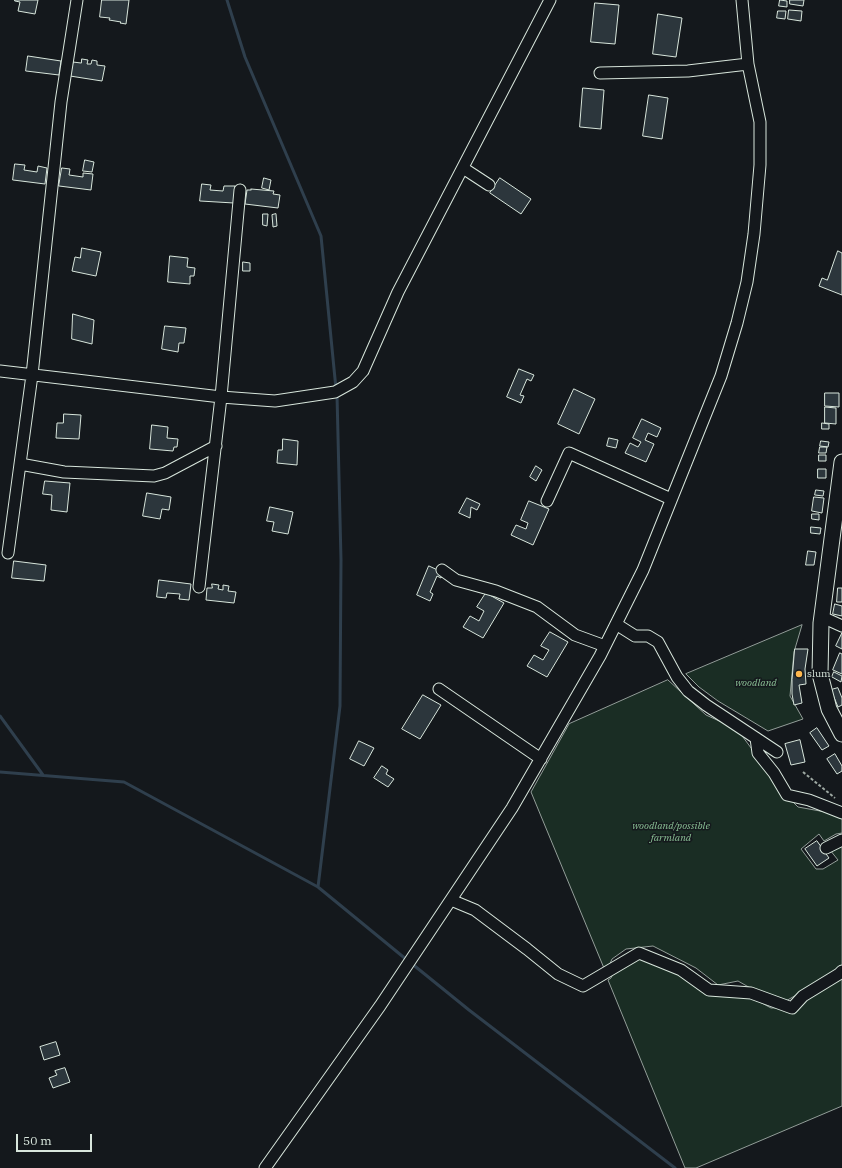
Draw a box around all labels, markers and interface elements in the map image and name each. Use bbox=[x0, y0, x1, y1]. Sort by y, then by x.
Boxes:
place label: slum bbox=[807, 668, 831, 680]
marker: slum bbox=[794, 669, 804, 679]
park label: woodland bbox=[735, 677, 777, 689]
park label: woodland/possible farmland bbox=[632, 820, 710, 844]
scale bar bbox=[18, 1126, 94, 1152]
text: 50 m bbox=[23, 1133, 52, 1148]

